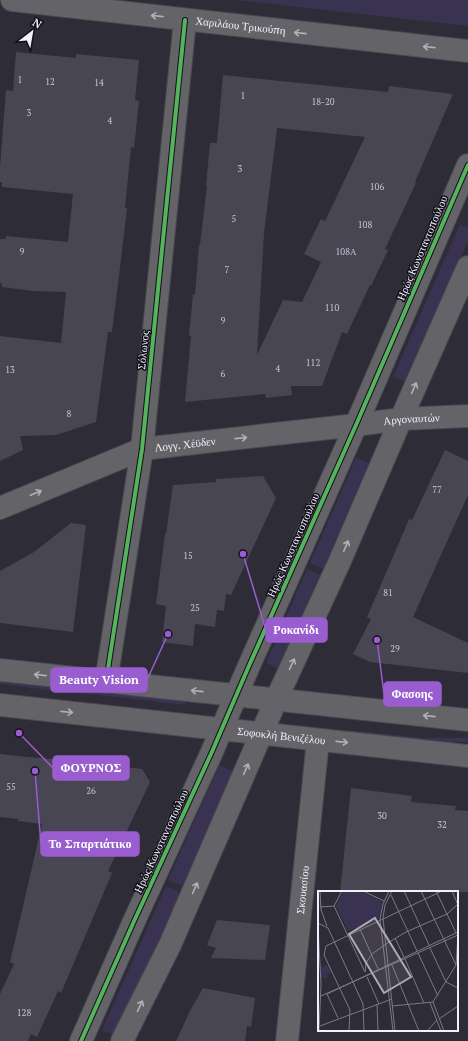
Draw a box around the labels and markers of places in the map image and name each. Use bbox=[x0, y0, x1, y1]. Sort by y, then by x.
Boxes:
callout: Ροκανίδι bbox=[266, 618, 327, 642]
callout: Beauty Vision bbox=[51, 668, 147, 692]
callout: Φασοης bbox=[384, 682, 441, 706]
callout: ΦΟΥΡΝΟΣ bbox=[53, 756, 129, 780]
callout: Το Σπαρτιάτικο bbox=[41, 832, 139, 856]

